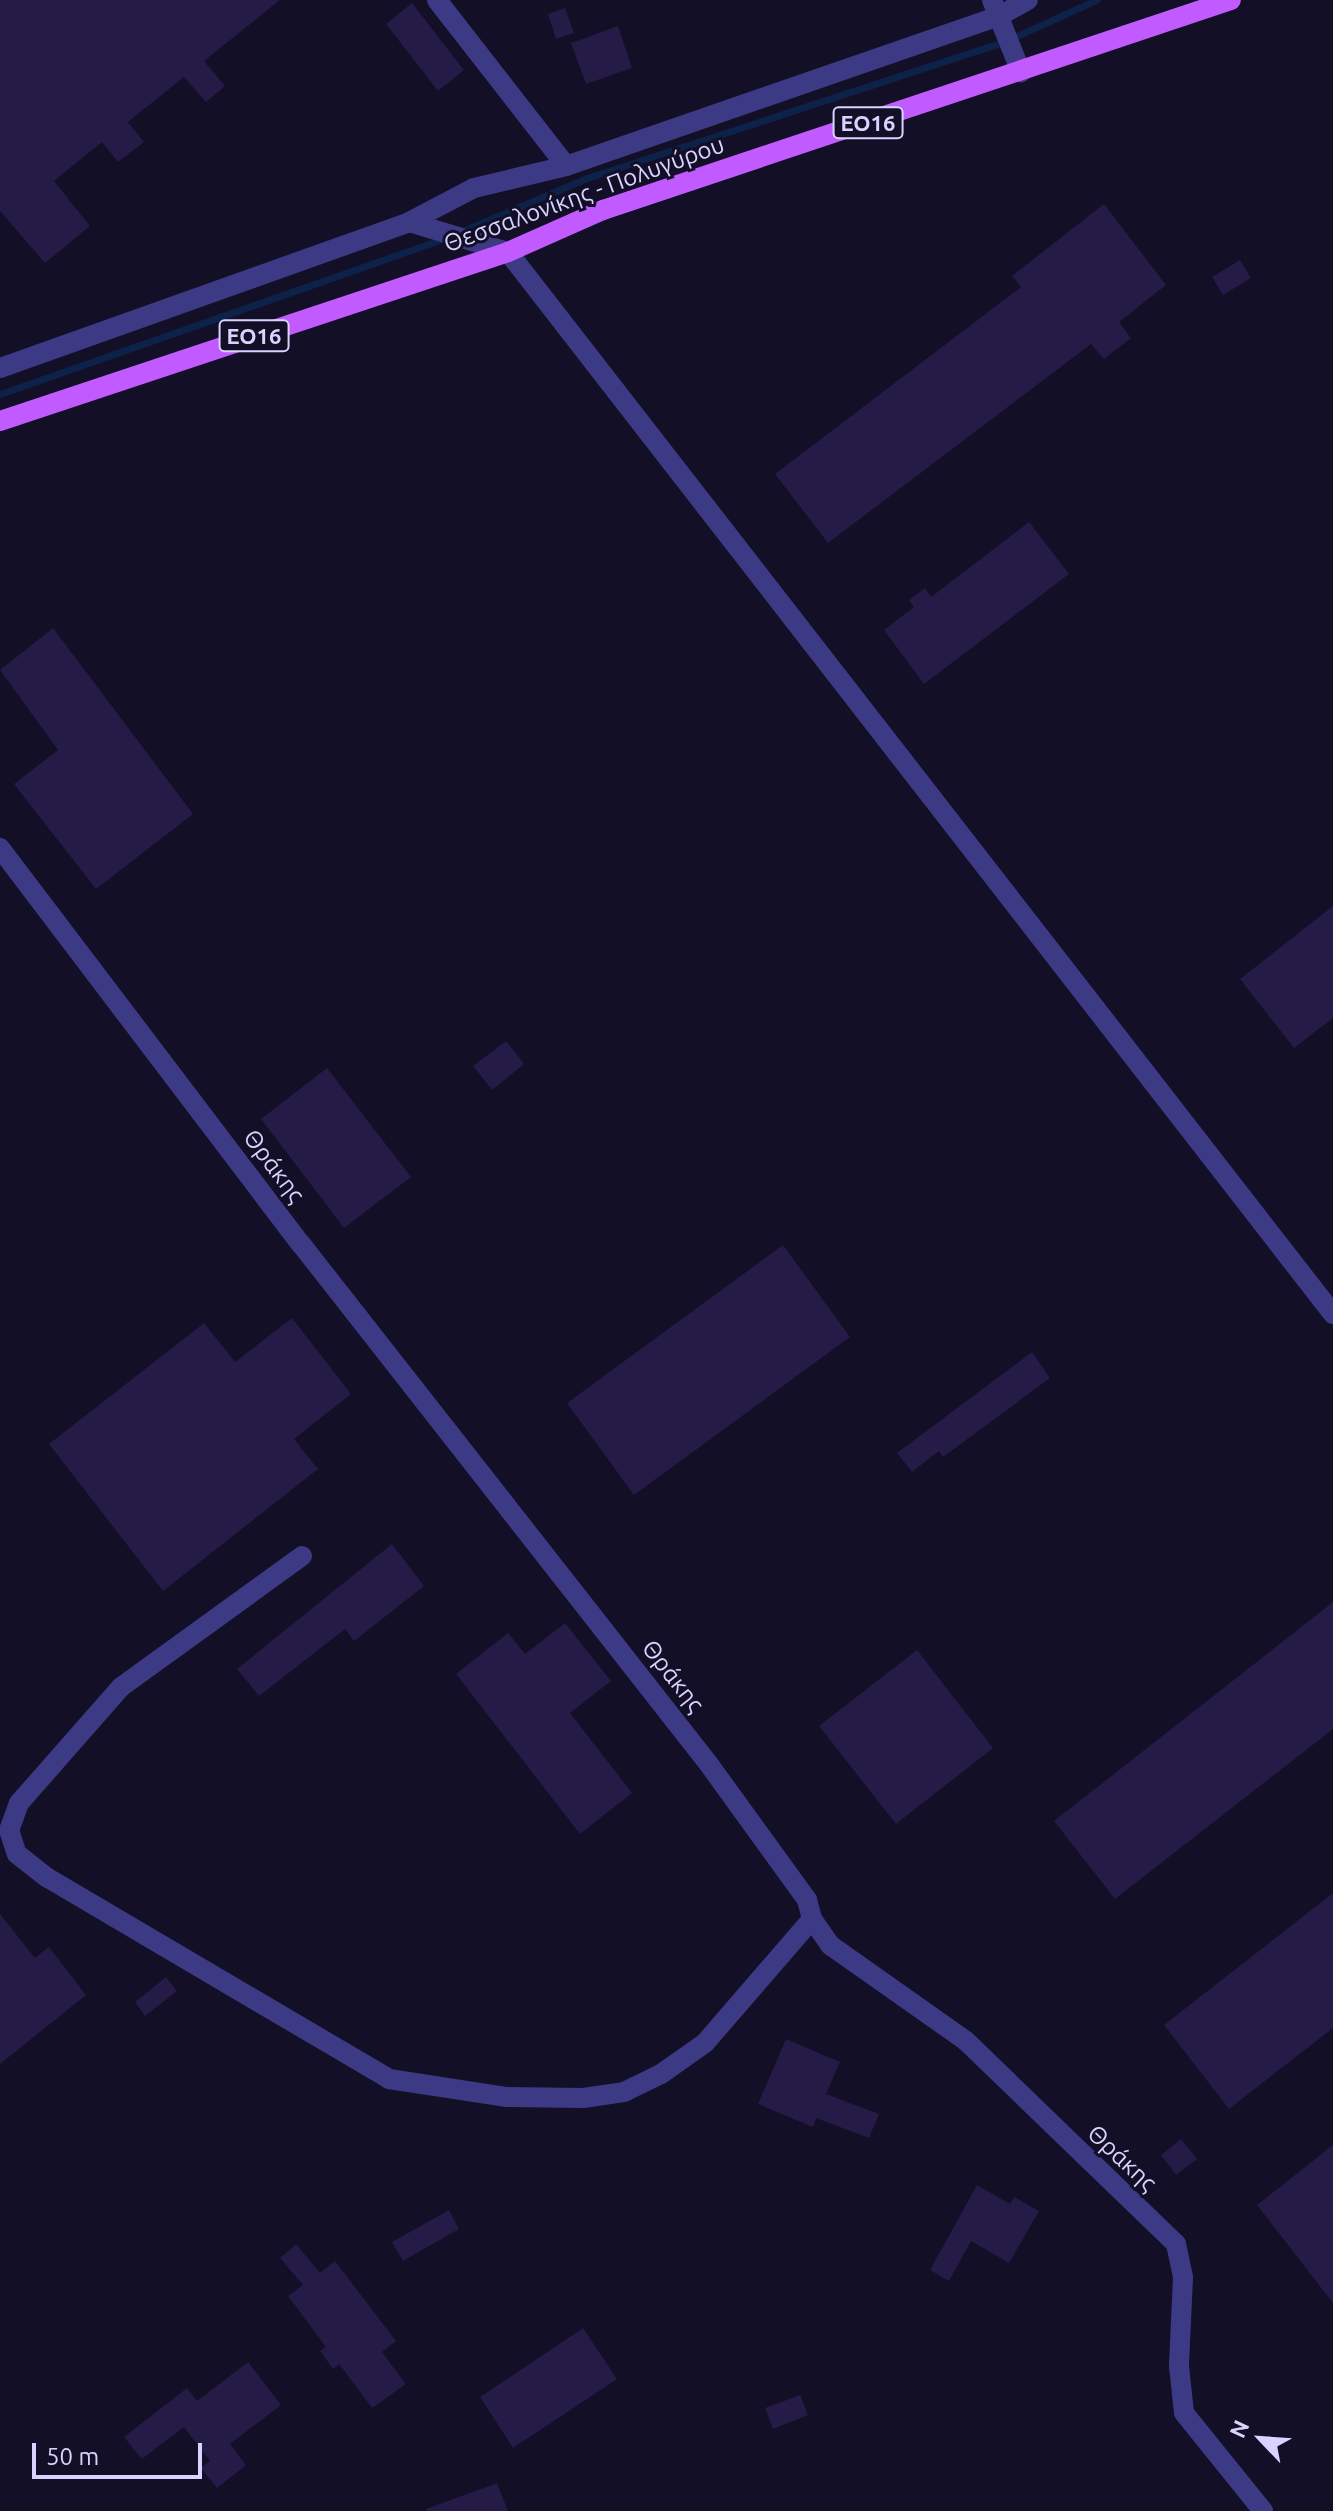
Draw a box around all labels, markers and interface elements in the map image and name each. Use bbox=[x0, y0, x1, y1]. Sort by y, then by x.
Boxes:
road number: ΕΟ16 bbox=[832, 105, 904, 141]
street label: Θεσσαλονίκης - Πολυγύρου bbox=[440, 130, 728, 258]
road number: ΕΟ16 bbox=[218, 318, 290, 354]
street label: Θράκης bbox=[237, 1124, 311, 1208]
street label: Θράκης bbox=[636, 1634, 710, 1718]
street label: Θράκης bbox=[1081, 2119, 1163, 2197]
north arrow bbox=[1221, 2399, 1301, 2479]
text: N bbox=[1224, 2416, 1254, 2441]
scale bar bbox=[36, 2427, 206, 2477]
text: 50 m bbox=[46, 2443, 99, 2470]

